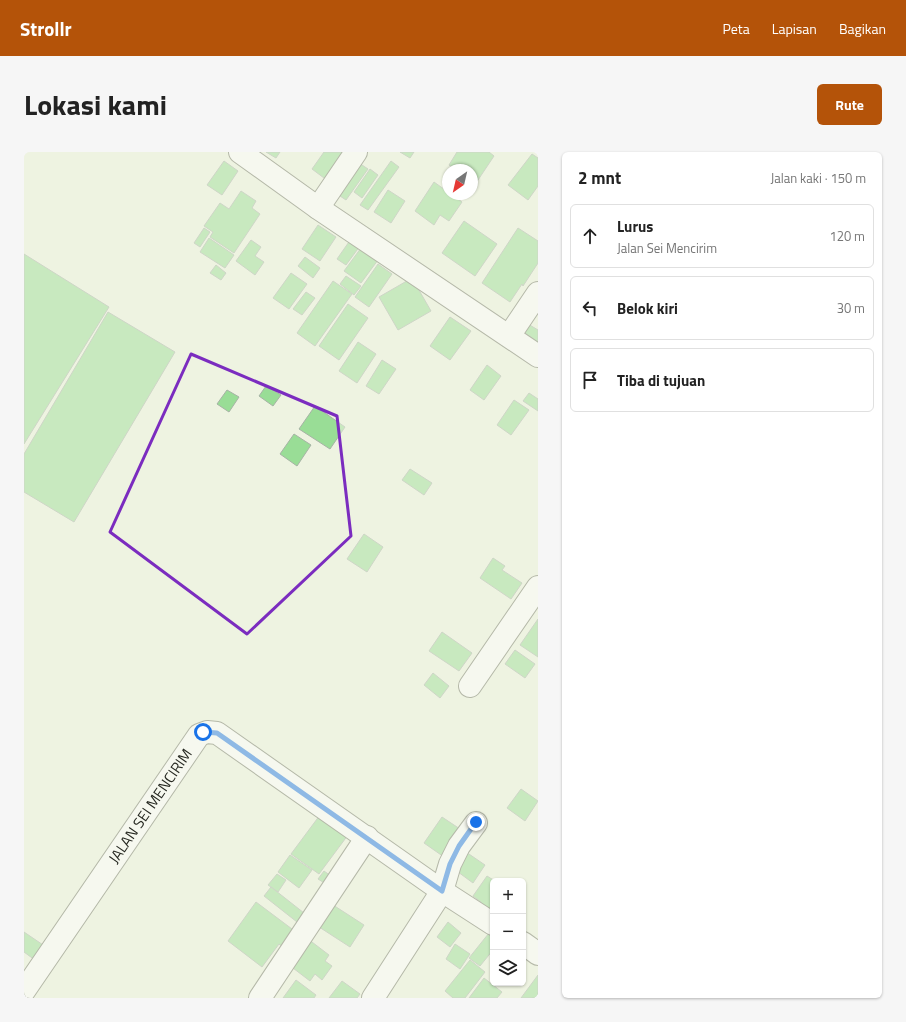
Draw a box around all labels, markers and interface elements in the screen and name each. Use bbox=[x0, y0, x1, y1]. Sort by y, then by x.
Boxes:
text: Strollr bbox=[20, 14, 72, 43]
text: Peta bbox=[722, 18, 750, 39]
text: Lapisan bbox=[772, 18, 817, 39]
text: Bagikan bbox=[839, 18, 886, 39]
text: Lokasi kami bbox=[24, 83, 167, 126]
button: Rute bbox=[817, 84, 882, 125]
north arrow bbox=[442, 164, 478, 200]
text: 2 mnt bbox=[578, 165, 621, 191]
text: Jalan kaki · 150 m bbox=[770, 168, 866, 188]
text: Lurus bbox=[617, 215, 653, 238]
icon: ahead bbox=[579, 225, 601, 247]
text: 120 m bbox=[829, 226, 865, 246]
text: Jalan Sei Mencirim bbox=[617, 238, 717, 258]
icon: left bbox=[579, 297, 601, 319]
text: Belok kiri bbox=[617, 297, 678, 320]
text: 30 m bbox=[837, 298, 865, 318]
icon: arrive bbox=[579, 369, 601, 391]
text: Tiba di tujuan bbox=[617, 369, 705, 392]
route start bbox=[194, 723, 212, 741]
street label: JALAN SEI MENCIRIM bbox=[102, 744, 198, 868]
route end bbox=[467, 813, 485, 831]
map controls bbox=[490, 878, 526, 986]
button: + bbox=[490, 878, 526, 914]
button: − bbox=[490, 914, 526, 950]
button: layers bbox=[490, 950, 526, 986]

